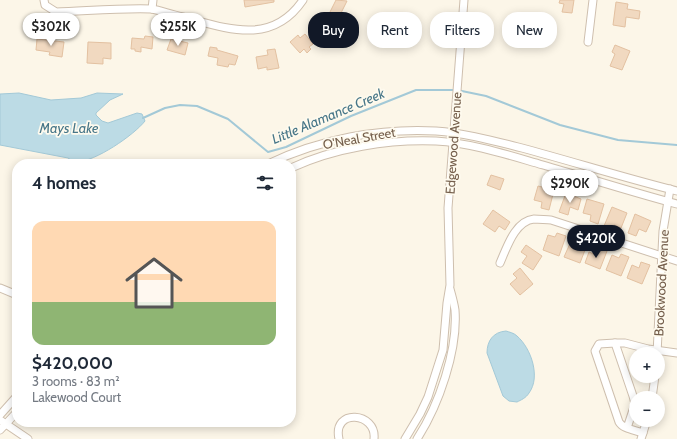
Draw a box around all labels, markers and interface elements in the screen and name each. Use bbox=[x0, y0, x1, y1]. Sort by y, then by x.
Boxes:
chip: Buy bbox=[308, 12, 359, 48]
chip: Rent bbox=[367, 12, 422, 48]
chip: Filters bbox=[430, 12, 494, 48]
chip: New bbox=[502, 12, 557, 48]
pin: $302K bbox=[23, 13, 79, 47]
pin: $255K bbox=[150, 13, 206, 47]
text: $302K bbox=[32, 18, 70, 34]
text: $255K bbox=[160, 18, 196, 34]
water label: Little Alamance Creek bbox=[269, 84, 388, 148]
street label: Edgewood Avenue bbox=[441, 91, 465, 195]
water label: Mays Lake bbox=[39, 119, 99, 137]
street label: O'Neal Street bbox=[321, 124, 397, 152]
pin: $290K bbox=[542, 170, 598, 204]
icon: filters bbox=[254, 172, 276, 194]
text: 4 homes bbox=[32, 173, 96, 193]
text: $290K bbox=[550, 175, 590, 191]
pin: $420K bbox=[568, 225, 624, 259]
street label: Brookwood Avenue bbox=[650, 229, 672, 337]
text: $420K bbox=[576, 230, 616, 246]
icon: home bbox=[118, 247, 190, 319]
map controls bbox=[629, 347, 665, 427]
button: + bbox=[629, 347, 665, 383]
text: $420,000 bbox=[32, 353, 113, 373]
text: 3 rooms · 83 m² bbox=[32, 373, 119, 389]
text: Lakewood Court bbox=[32, 389, 121, 405]
button: − bbox=[629, 391, 665, 427]

